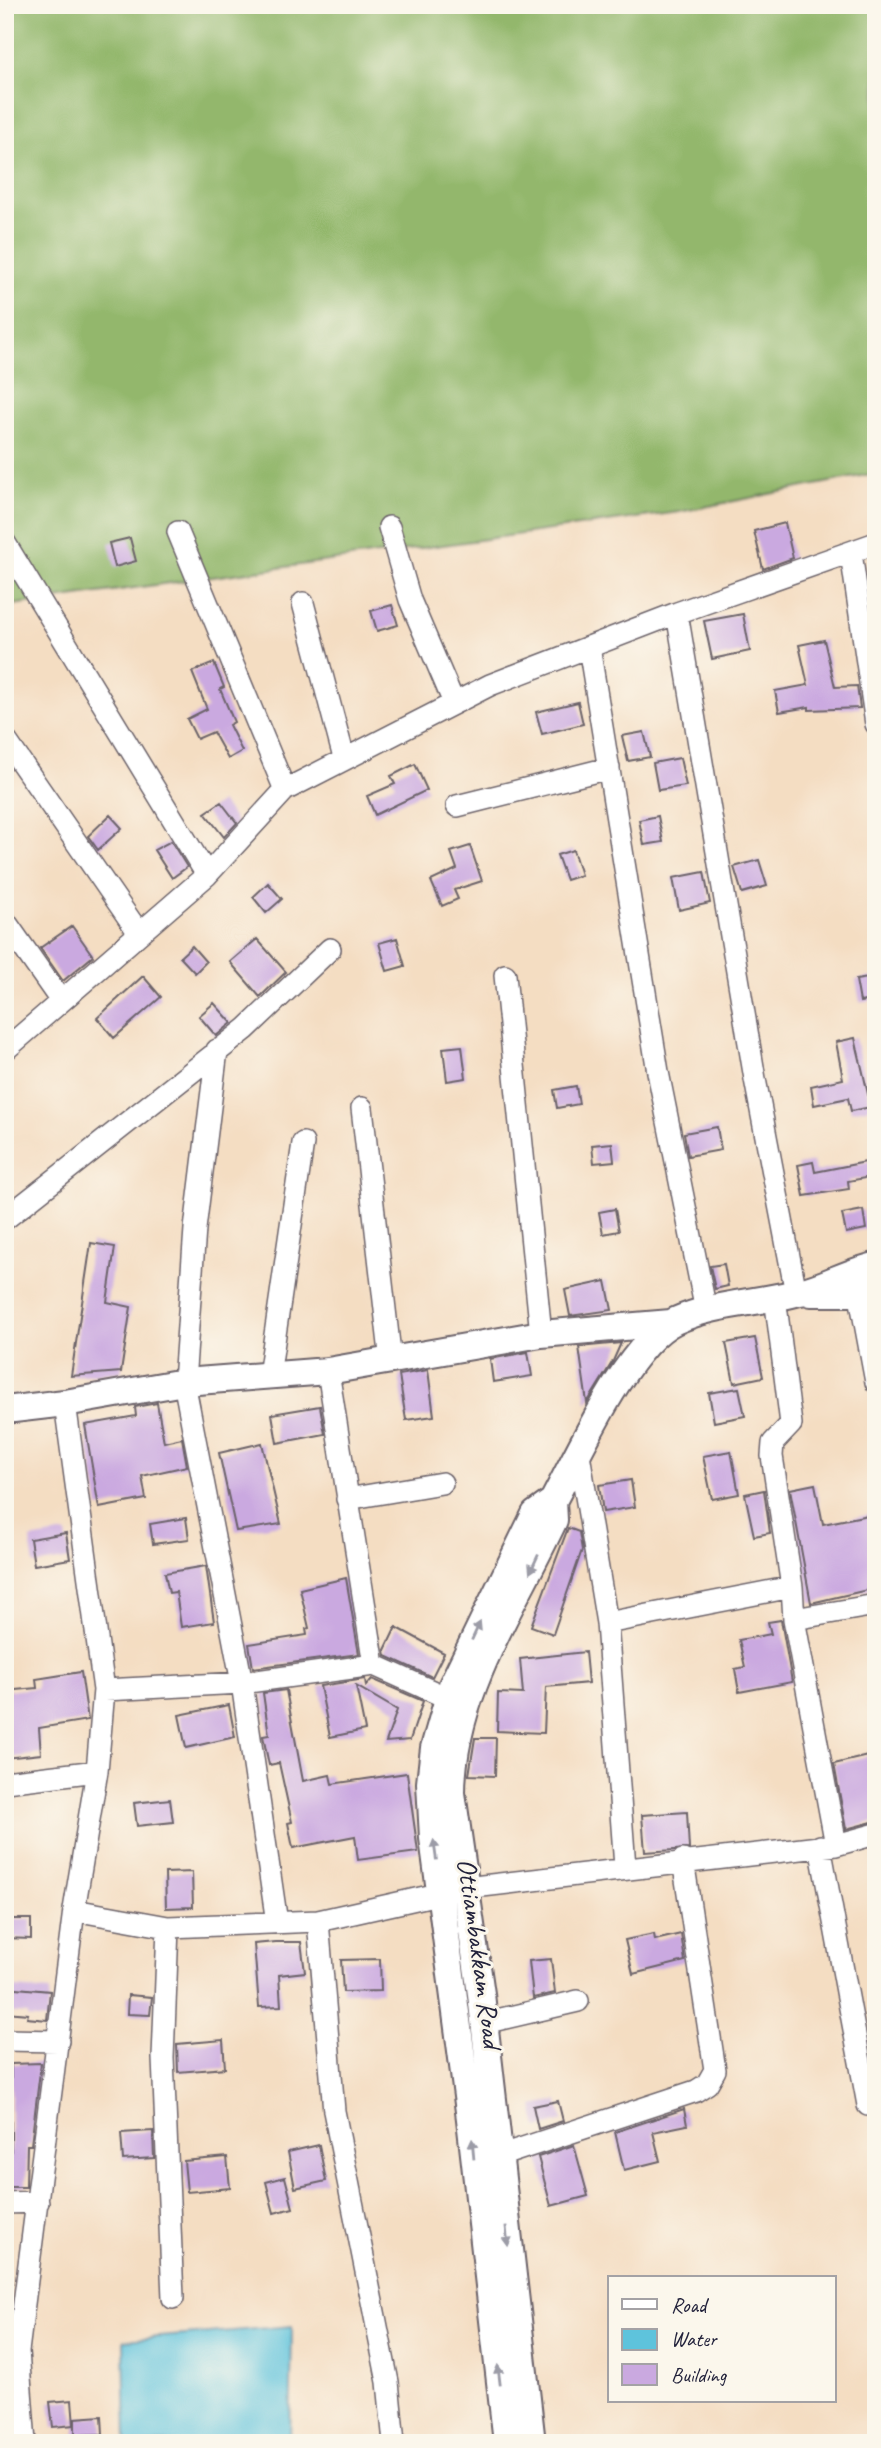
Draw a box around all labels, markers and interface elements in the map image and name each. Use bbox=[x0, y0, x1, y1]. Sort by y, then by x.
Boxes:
one-way arrow bbox=[528, 1554, 539, 1574]
one-way arrow bbox=[471, 1621, 482, 1641]
one-way arrow bbox=[429, 1839, 440, 1861]
street label: Ottiambakkam Road bbox=[449, 1856, 511, 2054]
one-way arrow bbox=[467, 2138, 478, 2160]
one-way arrow bbox=[502, 2226, 513, 2248]
legend bbox=[608, 2276, 836, 2402]
text: Road bbox=[671, 2292, 710, 2318]
text: Water bbox=[671, 2326, 718, 2352]
text: Building bbox=[671, 2362, 728, 2388]
one-way arrow bbox=[494, 2364, 505, 2386]

